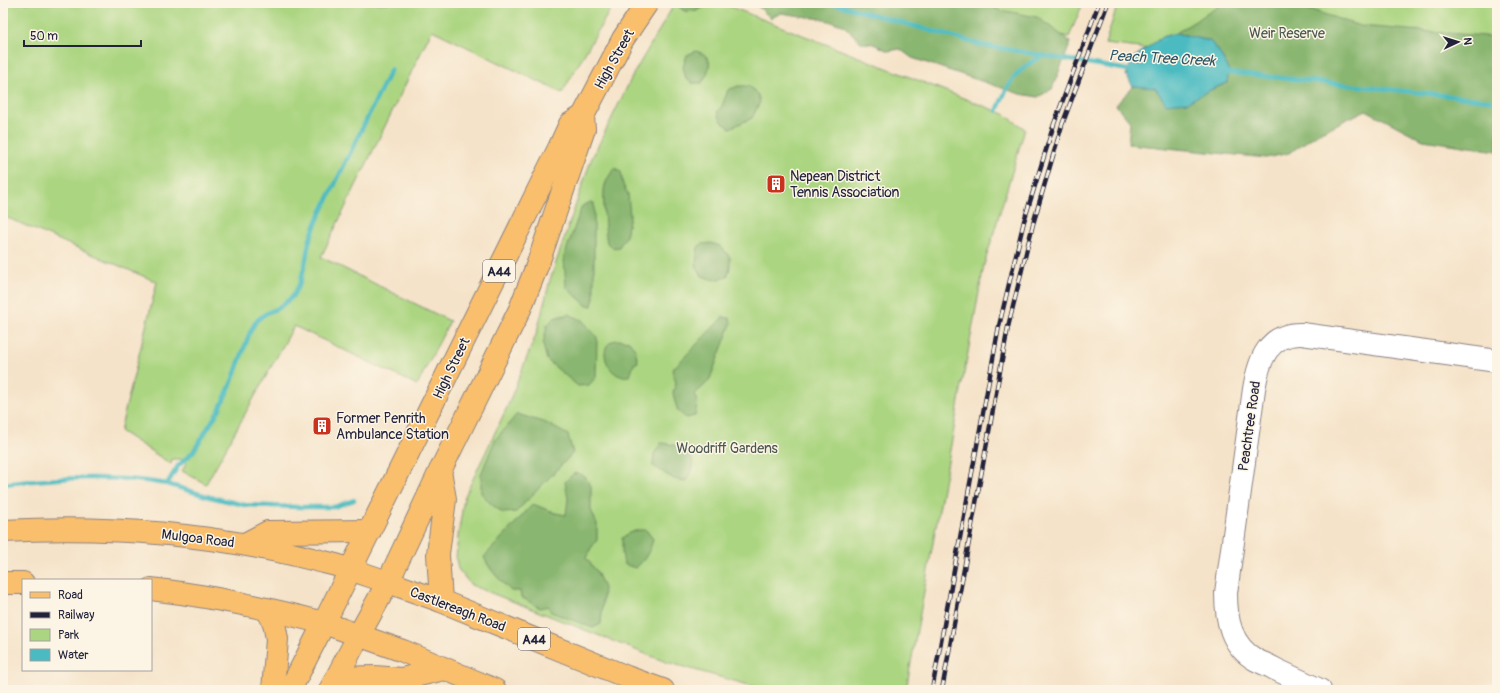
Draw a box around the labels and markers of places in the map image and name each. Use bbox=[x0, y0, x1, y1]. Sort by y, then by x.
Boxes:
place label: Nepean District Tennis Association bbox=[790, 168, 900, 201]
building icon: Nepean District Tennis Association bbox=[765, 173, 787, 195]
place label: Former Penrith Ambulance Station bbox=[336, 410, 449, 443]
building icon: Former Penrith Ambulance Station bbox=[311, 415, 333, 437]

